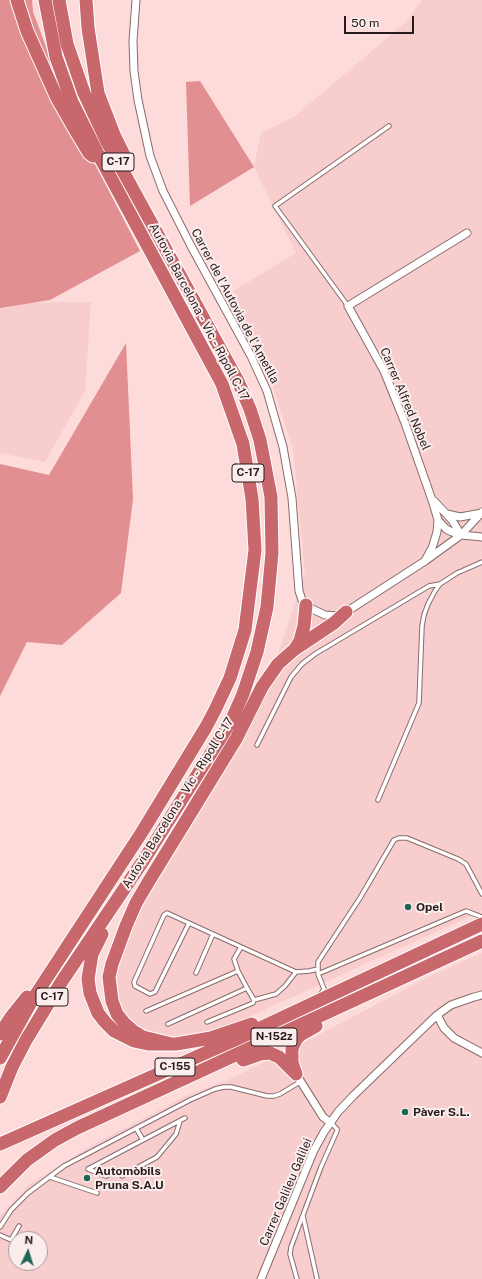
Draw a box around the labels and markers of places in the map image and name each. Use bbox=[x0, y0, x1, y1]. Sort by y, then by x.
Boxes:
place label: Opel bbox=[416, 900, 443, 914]
marker: Opel bbox=[403, 902, 413, 912]
place label: Pàver S.L. bbox=[413, 1105, 470, 1119]
marker: Pàver S.L. bbox=[400, 1107, 410, 1117]
place label: Automòbils Pruna S.A.U bbox=[95, 1164, 164, 1192]
marker: Automòbils Pruna S.A.U bbox=[82, 1173, 92, 1183]

